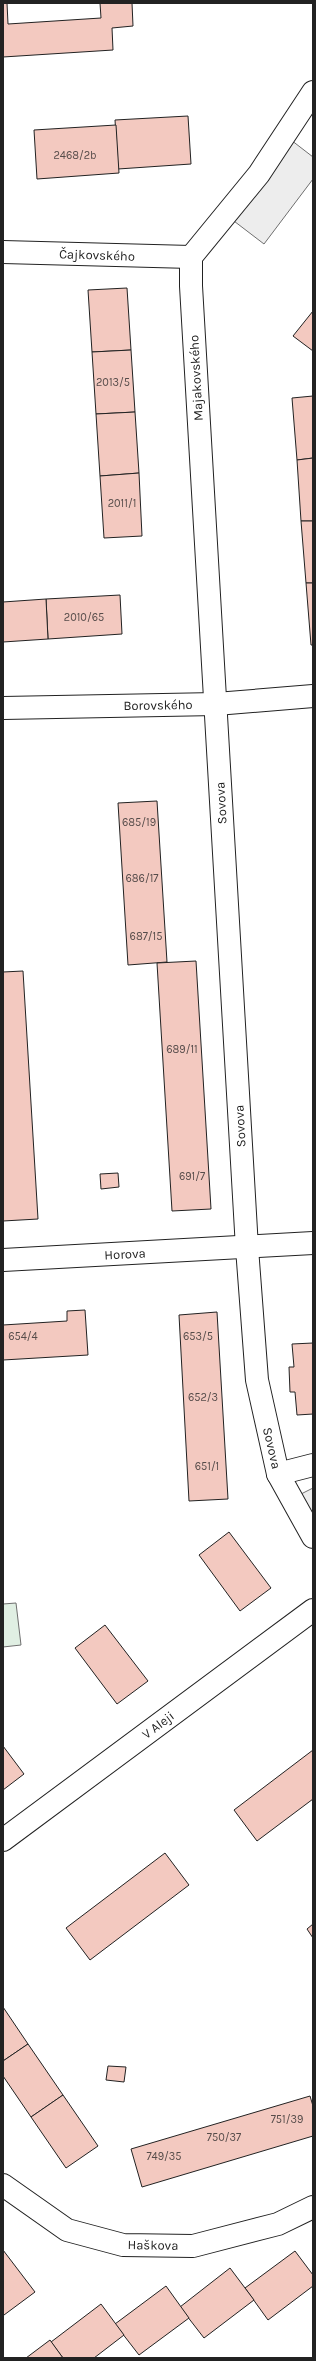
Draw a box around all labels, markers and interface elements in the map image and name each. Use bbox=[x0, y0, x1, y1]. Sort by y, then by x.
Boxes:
house number: 2468/2b bbox=[53, 149, 97, 162]
street label: Čajkovského bbox=[59, 245, 135, 264]
street label: Majakovského bbox=[186, 335, 206, 421]
house number: 2013/5 bbox=[96, 376, 130, 389]
house number: 2011/1 bbox=[108, 497, 136, 510]
house number: 2010/65 bbox=[64, 611, 104, 624]
street label: Borovského bbox=[123, 697, 193, 713]
street label: Sovova bbox=[212, 781, 230, 825]
house number: 685/19 bbox=[122, 816, 156, 829]
house number: 686/17 bbox=[126, 872, 158, 885]
house number: 687/15 bbox=[130, 930, 162, 943]
house number: 689/11 bbox=[166, 1043, 198, 1056]
street label: Sovova bbox=[231, 1104, 249, 1148]
house number: 691/7 bbox=[179, 1170, 205, 1183]
street label: Horova bbox=[104, 1245, 146, 1263]
house number: 654/4 bbox=[8, 1330, 38, 1343]
house number: 653/5 bbox=[183, 1330, 213, 1343]
house number: 652/3 bbox=[188, 1391, 218, 1404]
street label: Sovova bbox=[260, 1426, 284, 1470]
house number: 651/1 bbox=[195, 1460, 219, 1473]
street label: V Aleji bbox=[139, 1708, 177, 1742]
house number: 751/39 bbox=[271, 2113, 303, 2126]
house number: 750/37 bbox=[207, 2131, 241, 2144]
house number: 749/35 bbox=[146, 2150, 182, 2163]
street label: Haškova bbox=[127, 2237, 179, 2253]

